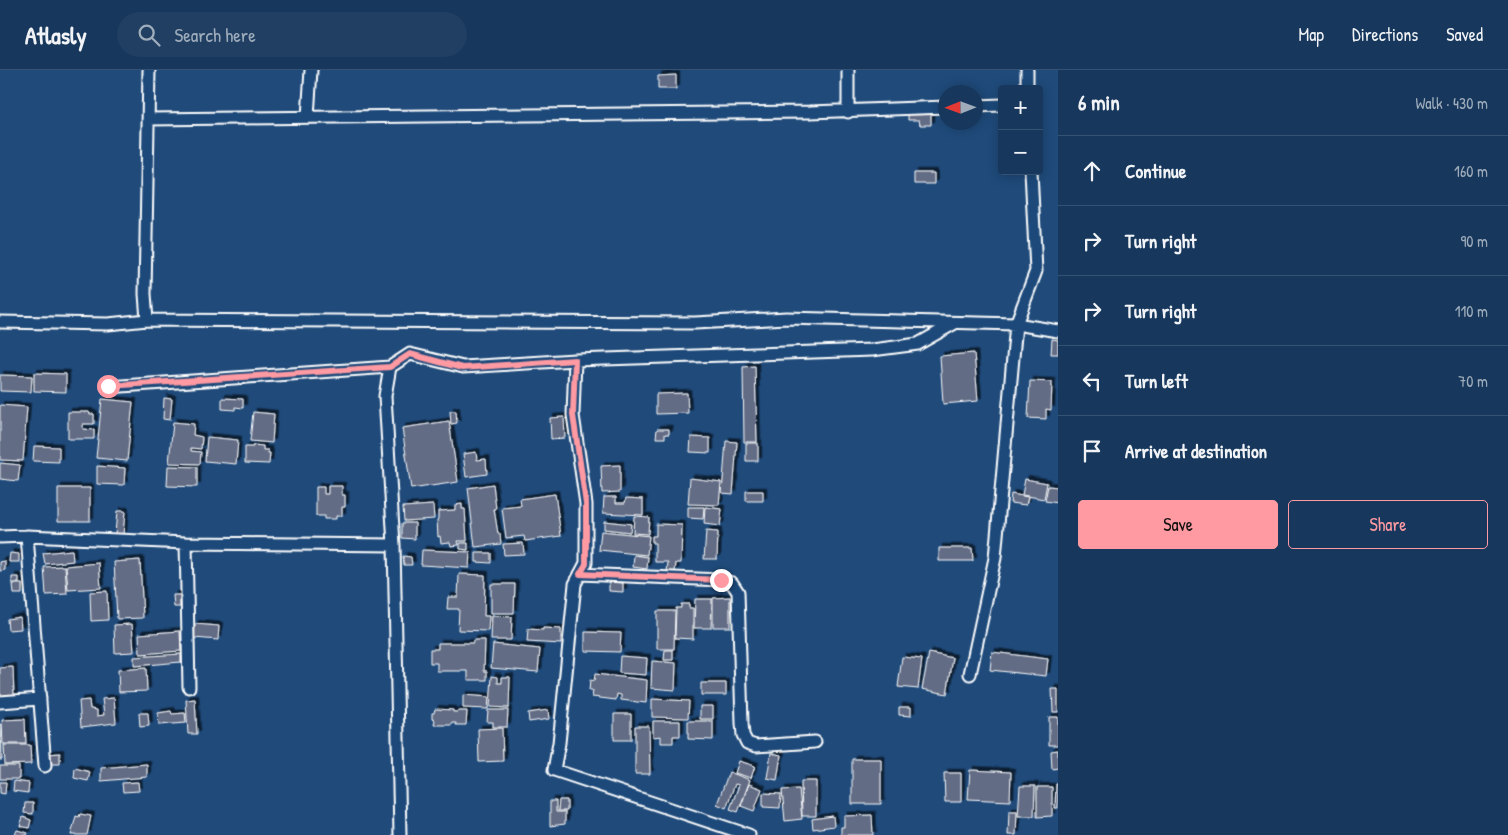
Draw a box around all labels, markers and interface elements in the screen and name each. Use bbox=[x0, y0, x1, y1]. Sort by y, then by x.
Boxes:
search box bbox=[117, 12, 467, 57]
text: Atlasly bbox=[25, 19, 87, 51]
icon: search bbox=[135, 21, 163, 49]
text: Search here bbox=[175, 22, 256, 48]
text: Map bbox=[1299, 22, 1324, 47]
text: Directions bbox=[1352, 22, 1418, 47]
text: Saved bbox=[1446, 22, 1483, 47]
north arrow bbox=[938, 85, 983, 130]
map controls bbox=[998, 85, 1043, 175]
button: + bbox=[998, 85, 1043, 130]
text: 6 min bbox=[1078, 88, 1120, 117]
text: Walk · 430 m bbox=[1416, 92, 1488, 114]
button: − bbox=[998, 130, 1043, 175]
icon: ahead bbox=[1078, 157, 1106, 185]
text: Continue bbox=[1125, 158, 1186, 184]
text: 160 m bbox=[1454, 160, 1488, 182]
icon: right bbox=[1078, 227, 1106, 255]
text: Turn right bbox=[1125, 228, 1196, 254]
text: 90 m bbox=[1460, 230, 1488, 252]
icon: right bbox=[1078, 297, 1106, 325]
text: Turn right bbox=[1125, 298, 1196, 324]
text: 110 m bbox=[1455, 300, 1488, 322]
icon: left bbox=[1078, 367, 1106, 395]
text: Turn left bbox=[1125, 368, 1188, 394]
text: 70 m bbox=[1458, 370, 1488, 392]
route start bbox=[97, 375, 120, 398]
icon: arrive bbox=[1078, 437, 1106, 465]
text: Arrive at destination bbox=[1125, 438, 1267, 464]
button: Save bbox=[1078, 500, 1278, 549]
button: Share bbox=[1288, 500, 1488, 549]
route end bbox=[710, 569, 733, 592]

